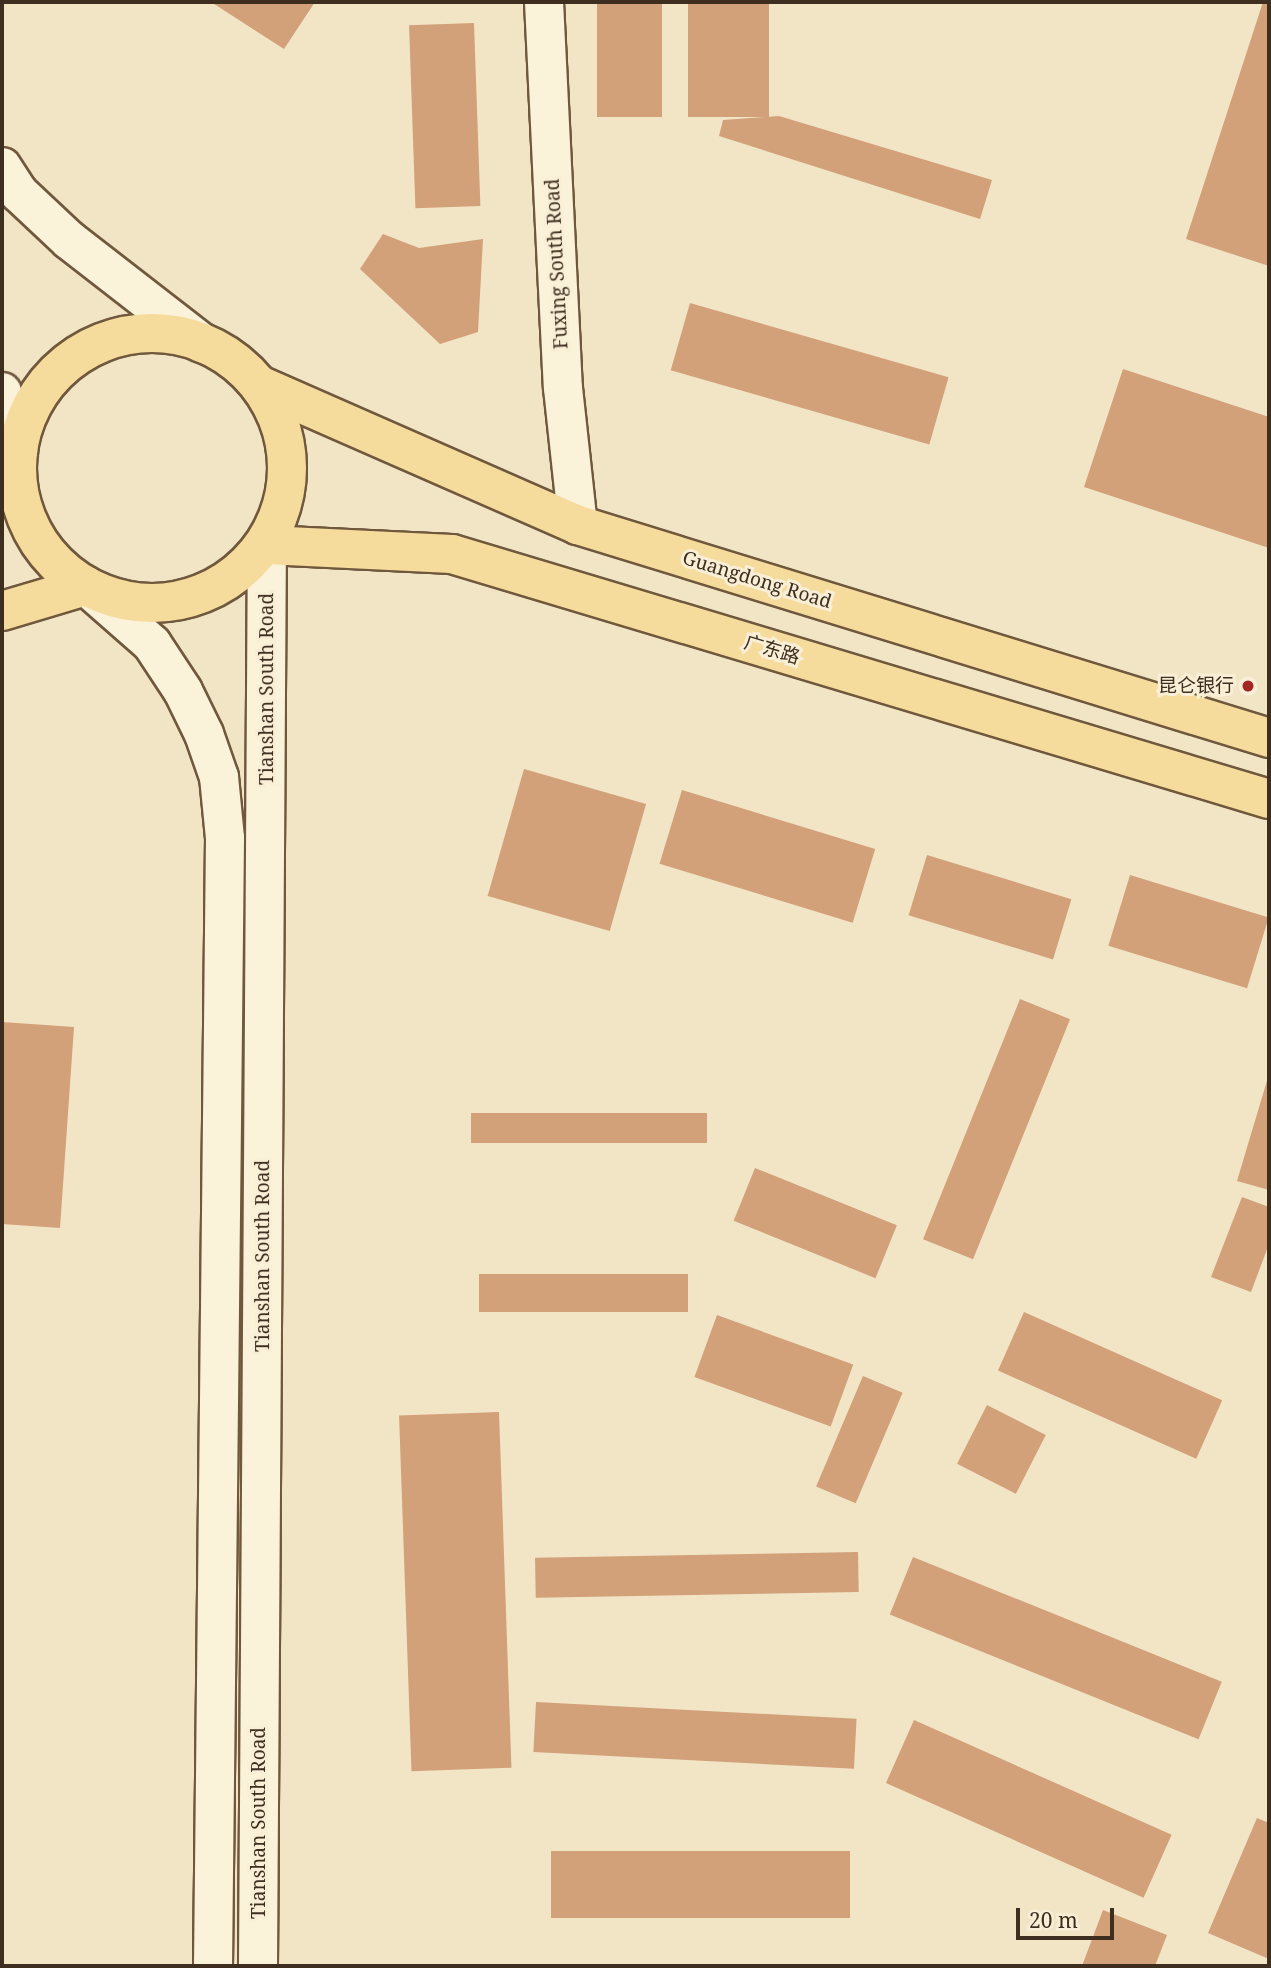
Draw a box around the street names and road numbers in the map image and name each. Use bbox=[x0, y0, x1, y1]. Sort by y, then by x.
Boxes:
street label: Fuxing South Road bbox=[541, 178, 573, 350]
street label: Guangdong Road bbox=[680, 546, 834, 614]
street label: Tianshan South Road bbox=[256, 593, 278, 785]
street label: 广东路 bbox=[741, 631, 803, 669]
street label: Tianshan South Road bbox=[252, 1160, 274, 1352]
street label: Tianshan South Road bbox=[248, 1727, 270, 1919]

